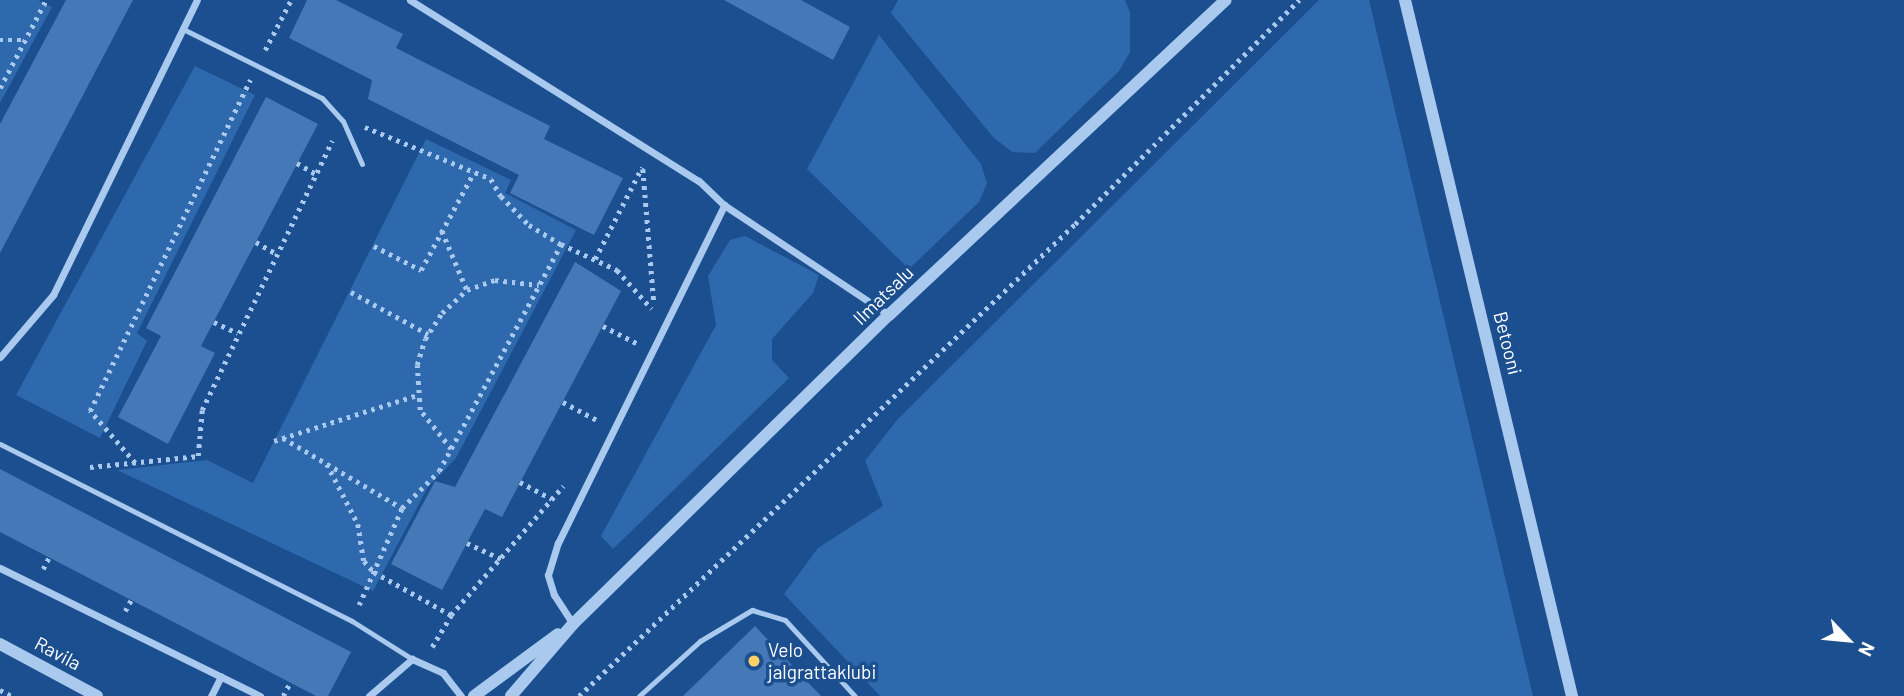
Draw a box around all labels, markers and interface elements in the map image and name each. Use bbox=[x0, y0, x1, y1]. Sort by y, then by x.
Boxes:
street label: Ilmatsalu bbox=[848, 261, 918, 329]
street label: Betooni bbox=[1489, 309, 1527, 377]
north arrow bbox=[1813, 605, 1883, 675]
street label: Ravila bbox=[31, 631, 85, 675]
place label: Velo jalgrattaklubi bbox=[768, 639, 876, 683]
text: N bbox=[1854, 639, 1880, 660]
marker: Velo jalgrattaklubi bbox=[746, 653, 762, 669]

